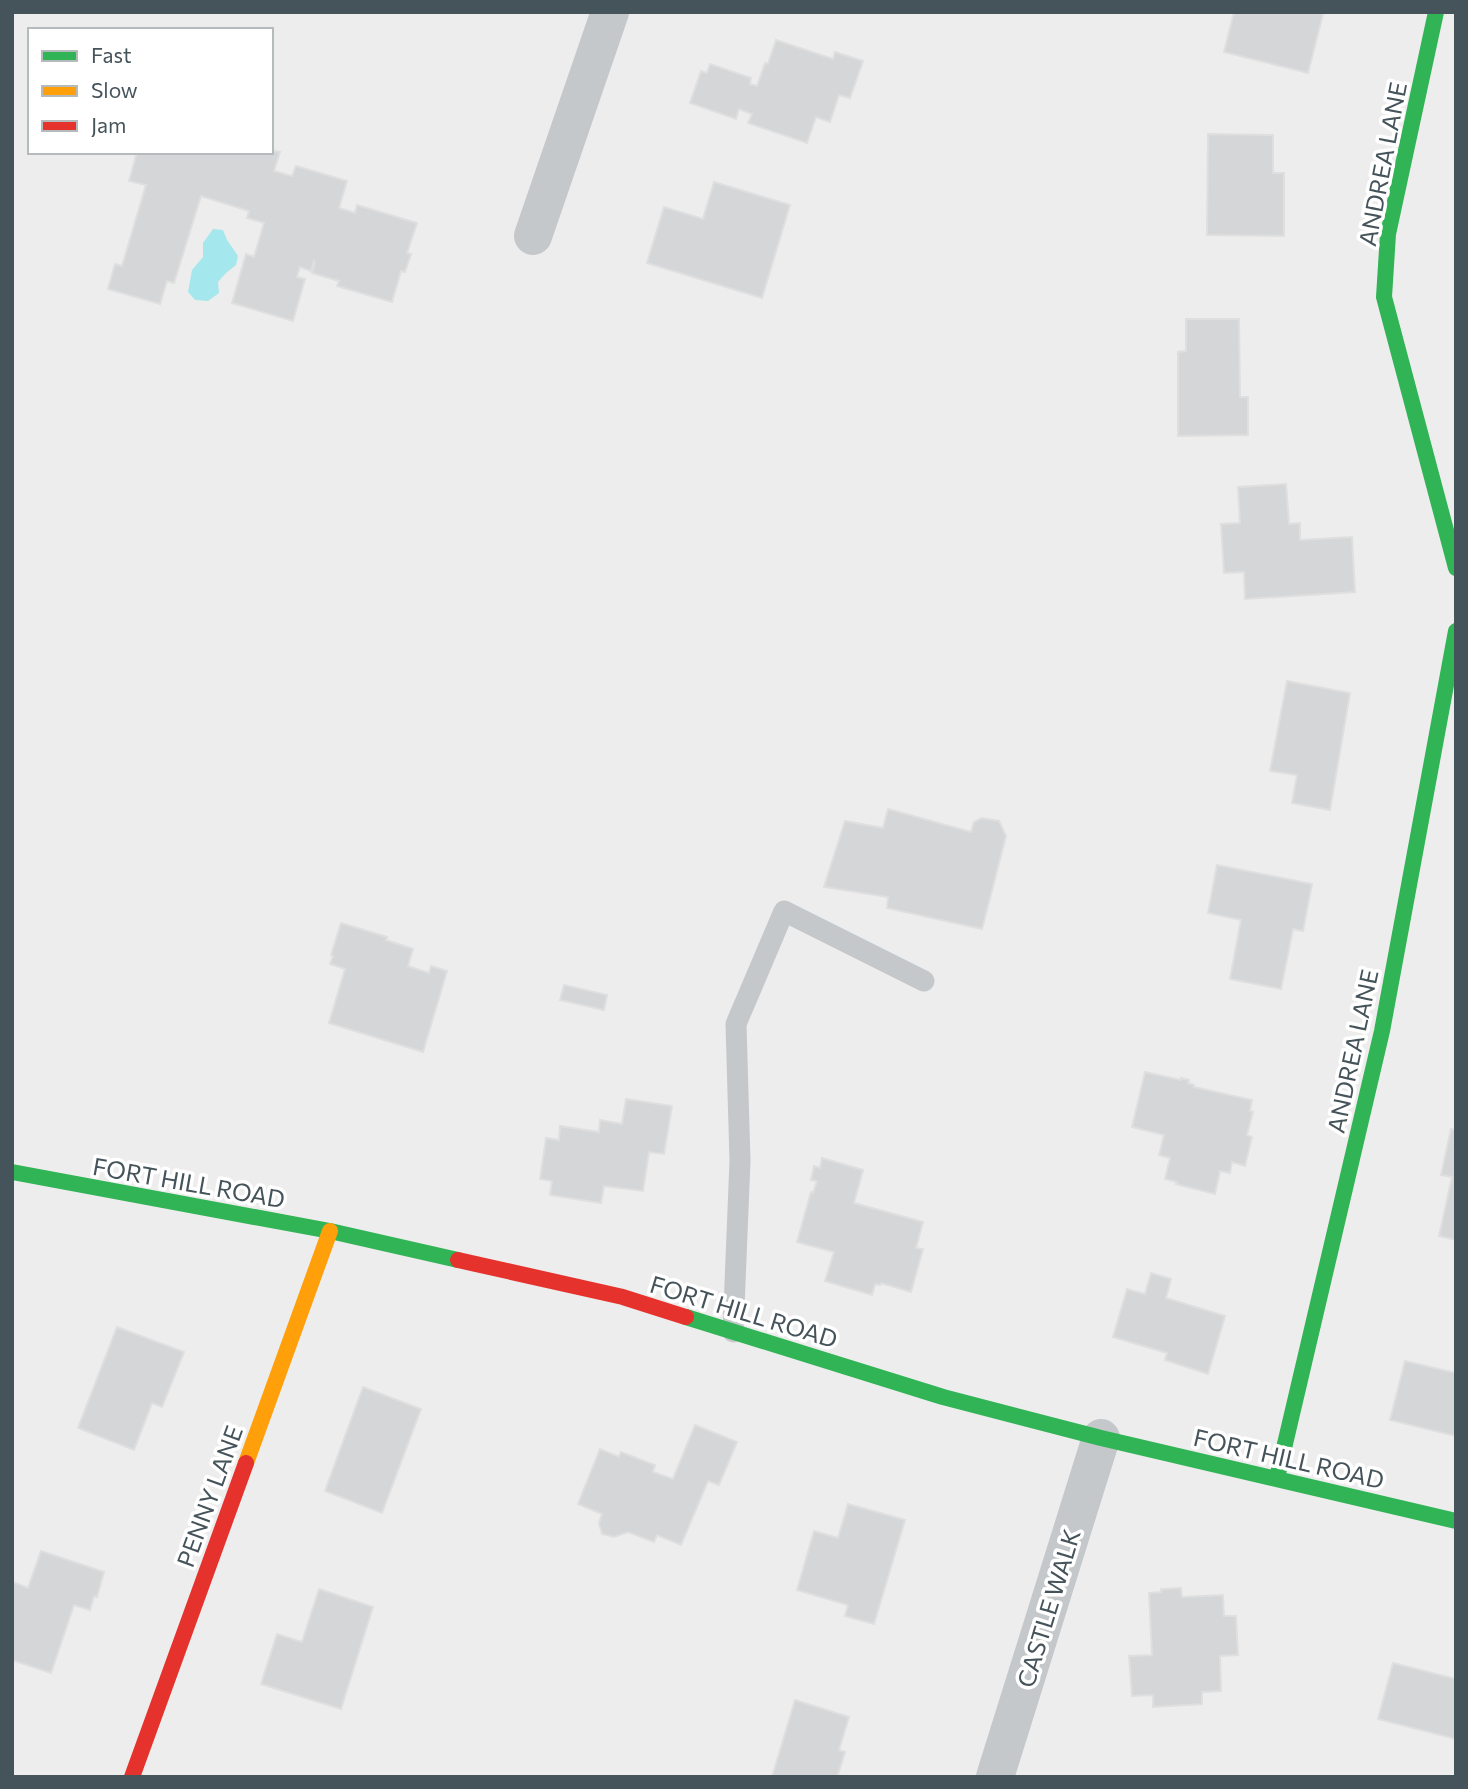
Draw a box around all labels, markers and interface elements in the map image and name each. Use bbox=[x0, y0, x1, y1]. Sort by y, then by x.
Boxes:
legend bbox=[28, 28, 273, 154]
text: Fast bbox=[91, 42, 132, 67]
text: Slow bbox=[91, 77, 138, 102]
street label: ANDREA LANE bbox=[1352, 80, 1412, 248]
text: Jam bbox=[91, 112, 126, 137]
street label: ANDREA LANE bbox=[1321, 967, 1383, 1135]
street label: FORT HILL ROAD bbox=[91, 1151, 287, 1213]
street label: FORT HILL ROAD bbox=[647, 1269, 841, 1353]
street label: PENNY LANE bbox=[170, 1421, 248, 1571]
street label: FORT HILL ROAD bbox=[1191, 1422, 1387, 1494]
street label: CASTLE WALK bbox=[1010, 1525, 1086, 1691]

